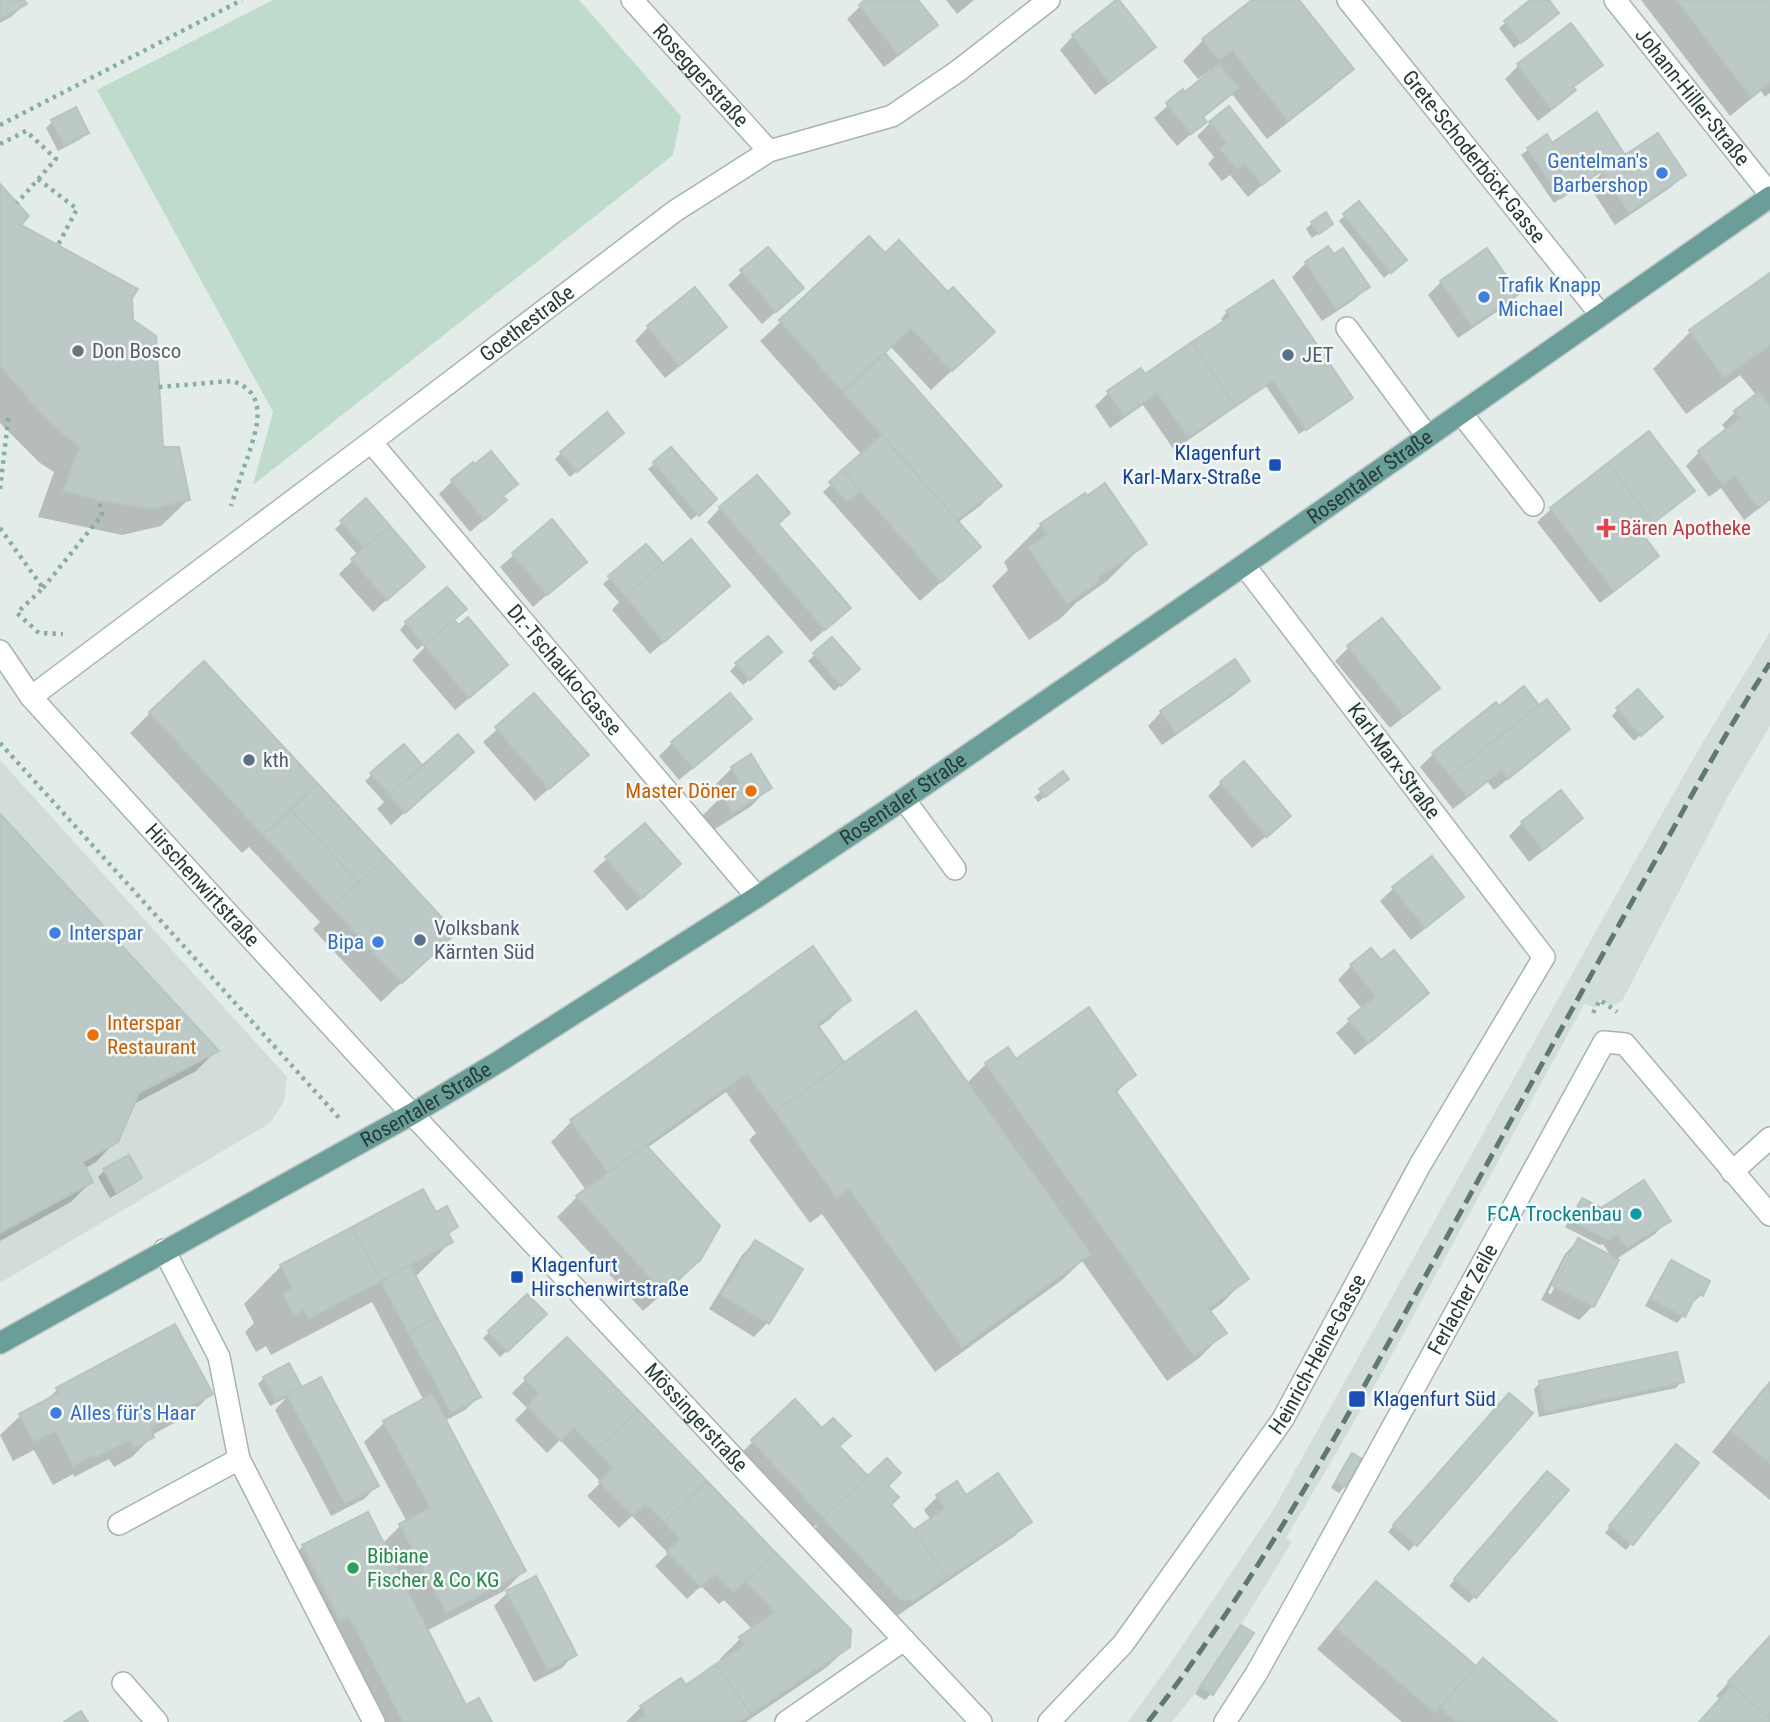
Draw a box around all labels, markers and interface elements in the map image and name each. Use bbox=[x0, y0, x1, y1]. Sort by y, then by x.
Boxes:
street label: Roseggerstraße bbox=[648, 19, 753, 132]
street label: Johann-Hiller-Straße bbox=[1630, 23, 1755, 171]
street label: Grete-Schoderböck-Gasse bbox=[1397, 66, 1550, 248]
place label: Gentelman's Barbershop bbox=[1547, 149, 1648, 197]
marker: Gentelman's Barbershop bbox=[1654, 165, 1670, 181]
place label: Trafik Knapp Michael bbox=[1498, 273, 1601, 321]
street label: Goethestraße bbox=[475, 280, 579, 367]
marker: Trafik Knapp Michael bbox=[1476, 289, 1492, 305]
place label: Don Bosco bbox=[92, 339, 181, 363]
marker: Don Bosco bbox=[70, 343, 86, 359]
place label: JET bbox=[1302, 343, 1334, 367]
marker: JET bbox=[1280, 347, 1296, 363]
street label: Rosentaler Straße bbox=[1303, 425, 1437, 529]
place label: Klagenfurt Karl-Marx-Straße bbox=[1122, 441, 1261, 489]
marker: Klagenfurt Karl-Marx-Straße bbox=[1267, 457, 1283, 473]
place label: Bären Apotheke bbox=[1620, 516, 1751, 540]
marker: Bären Apotheke bbox=[1598, 520, 1614, 536]
street label: Dr.-Tschauko-Gasse bbox=[502, 600, 627, 740]
street label: Karl-Marx-Straße bbox=[1343, 698, 1445, 824]
place label: kth bbox=[263, 748, 289, 772]
street label: Rosentaler Straße bbox=[835, 748, 971, 850]
marker: kth bbox=[241, 752, 257, 768]
place label: Master Döner bbox=[625, 779, 737, 803]
marker: Master Döner bbox=[743, 783, 759, 799]
street label: Hirschenwirtstraße bbox=[140, 819, 265, 952]
place label: Volksbank Kärnten Süd bbox=[434, 916, 535, 964]
place label: Interspar bbox=[69, 921, 143, 945]
marker: Interspar bbox=[47, 925, 63, 941]
place label: Bipa bbox=[327, 930, 364, 954]
marker: Volksbank Kärnten Süd bbox=[412, 932, 428, 948]
marker: Bipa bbox=[370, 934, 386, 950]
place label: Interspar Restaurant bbox=[107, 1011, 196, 1059]
marker: Interspar Restaurant bbox=[85, 1027, 101, 1043]
street label: Rosentaler Straße bbox=[356, 1057, 496, 1152]
place label: FCA Trockenbau bbox=[1487, 1202, 1622, 1226]
marker: FCA Trockenbau bbox=[1628, 1206, 1644, 1222]
street label: Ferlacher Zeile bbox=[1423, 1240, 1503, 1359]
place label: Klagenfurt Hirschenwirtstraße bbox=[531, 1253, 689, 1301]
marker: Klagenfurt Hirschenwirtstraße bbox=[509, 1269, 525, 1285]
street label: Heinrich-Heine-Gasse bbox=[1264, 1270, 1371, 1439]
street label: Mössingerstraße bbox=[639, 1358, 753, 1477]
place label: Klagenfurt Süd bbox=[1373, 1387, 1496, 1411]
marker: Klagenfurt Süd bbox=[1347, 1389, 1367, 1409]
place label: Alles für's Haar bbox=[70, 1401, 196, 1425]
marker: Alles für's Haar bbox=[48, 1405, 64, 1421]
place label: Bibiane Fischer & Co KG bbox=[367, 1544, 499, 1592]
marker: Bibiane Fischer & Co KG bbox=[345, 1560, 361, 1576]

